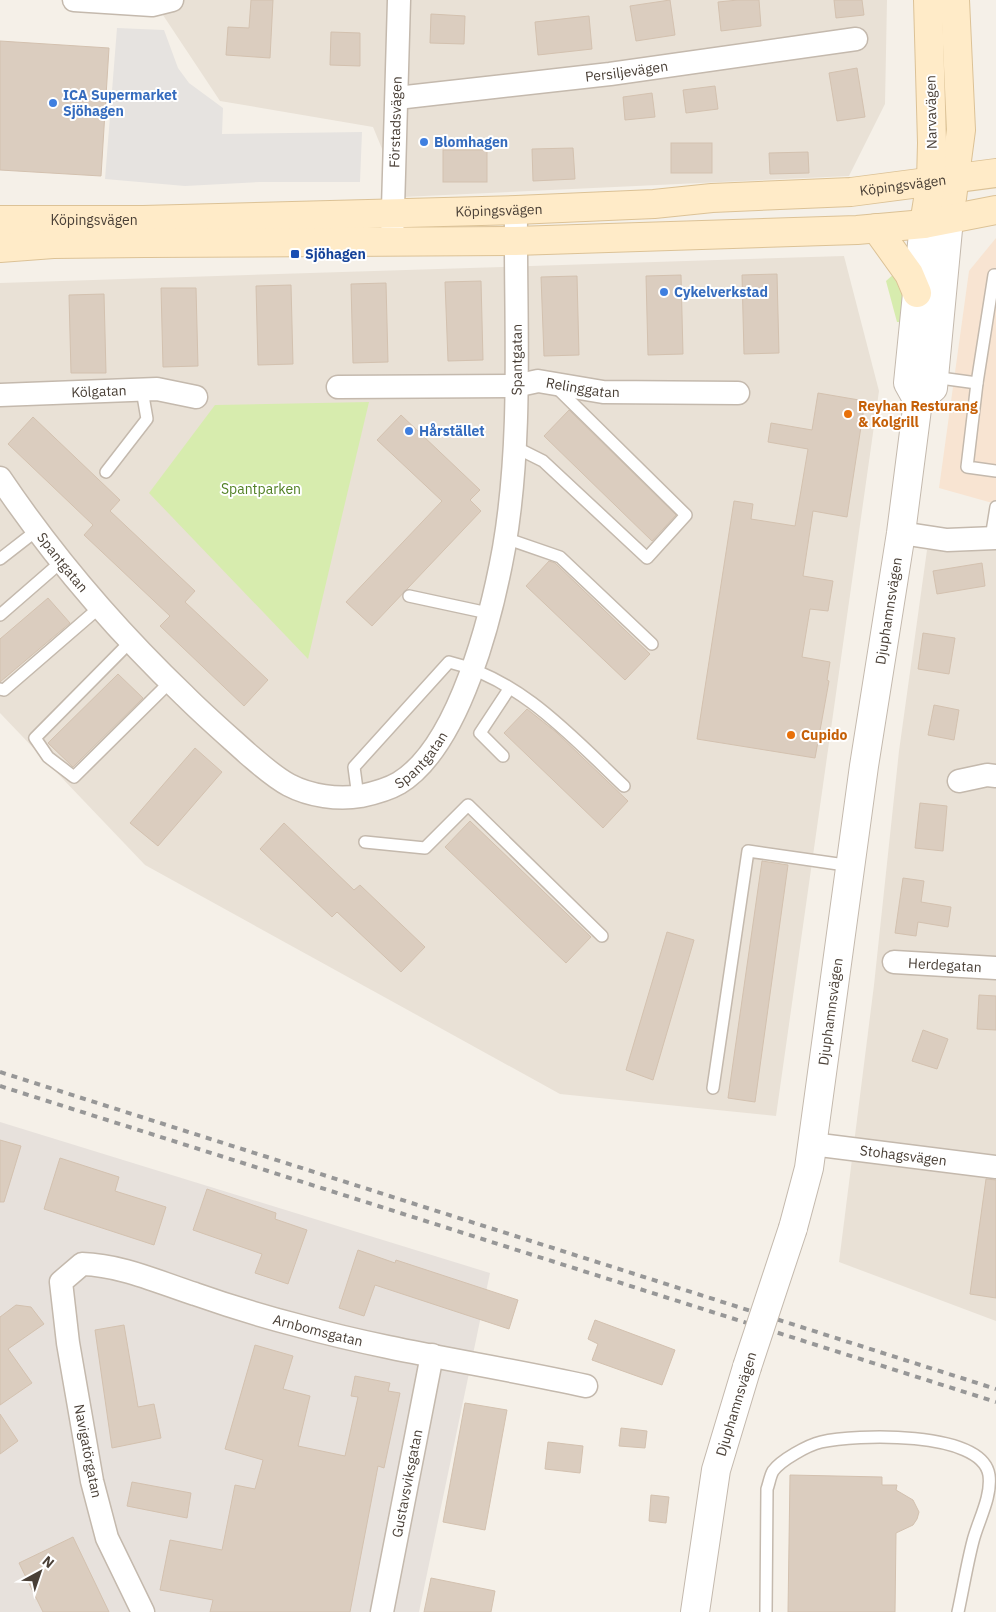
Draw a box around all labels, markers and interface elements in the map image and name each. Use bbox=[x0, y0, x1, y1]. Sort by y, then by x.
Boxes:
street label: Persiljevägen bbox=[584, 57, 669, 86]
street label: Narvavägen bbox=[921, 75, 941, 149]
street label: Förstadsvägen bbox=[385, 76, 406, 168]
place label: ICA Supermarket Sjöhagen bbox=[63, 86, 177, 120]
marker: ICA Supermarket Sjöhagen bbox=[47, 97, 59, 109]
place label: Blomhagen bbox=[434, 133, 508, 151]
marker: Blomhagen bbox=[418, 136, 430, 148]
street label: Köpingsvägen bbox=[858, 171, 947, 200]
street label: Köpingsvägen bbox=[455, 200, 543, 221]
street label: Köpingsvägen bbox=[50, 211, 138, 229]
place label: Sjöhagen bbox=[305, 245, 366, 263]
marker: Sjöhagen bbox=[289, 248, 301, 260]
place label: Cykelverkstad bbox=[674, 283, 768, 301]
marker: Cykelverkstad bbox=[658, 286, 670, 298]
street label: Spantgatan bbox=[508, 324, 526, 396]
street label: Relinggatan bbox=[545, 374, 620, 401]
street label: Kölgatan bbox=[71, 381, 127, 401]
place label: Reyhan Resturang & Kolgrill bbox=[858, 397, 978, 431]
marker: Reyhan Resturang & Kolgrill bbox=[842, 408, 854, 420]
place label: Hårstället bbox=[419, 422, 485, 440]
marker: Hårstället bbox=[403, 425, 415, 437]
park label: Spantparken bbox=[221, 480, 301, 498]
street label: Spantgatan bbox=[33, 529, 92, 596]
street label: Djuphamnsvägen bbox=[871, 556, 906, 666]
place label: Cupido bbox=[801, 726, 847, 744]
street label: Spantgatan bbox=[391, 728, 452, 793]
marker: Cupido bbox=[785, 729, 797, 741]
street label: Herdegatan bbox=[908, 954, 982, 976]
street label: Djuphamnsvägen bbox=[814, 957, 847, 1067]
street label: Stohagsvägen bbox=[859, 1141, 948, 1170]
street label: Arnbomsgatan bbox=[271, 1310, 365, 1350]
street label: Djuphamnsvägen bbox=[712, 1350, 760, 1458]
street label: Navigatörgatan bbox=[70, 1403, 106, 1499]
street label: Gustavsviksgatan bbox=[388, 1428, 426, 1539]
north arrow bbox=[15, 1547, 65, 1597]
text: N bbox=[39, 1552, 58, 1572]

